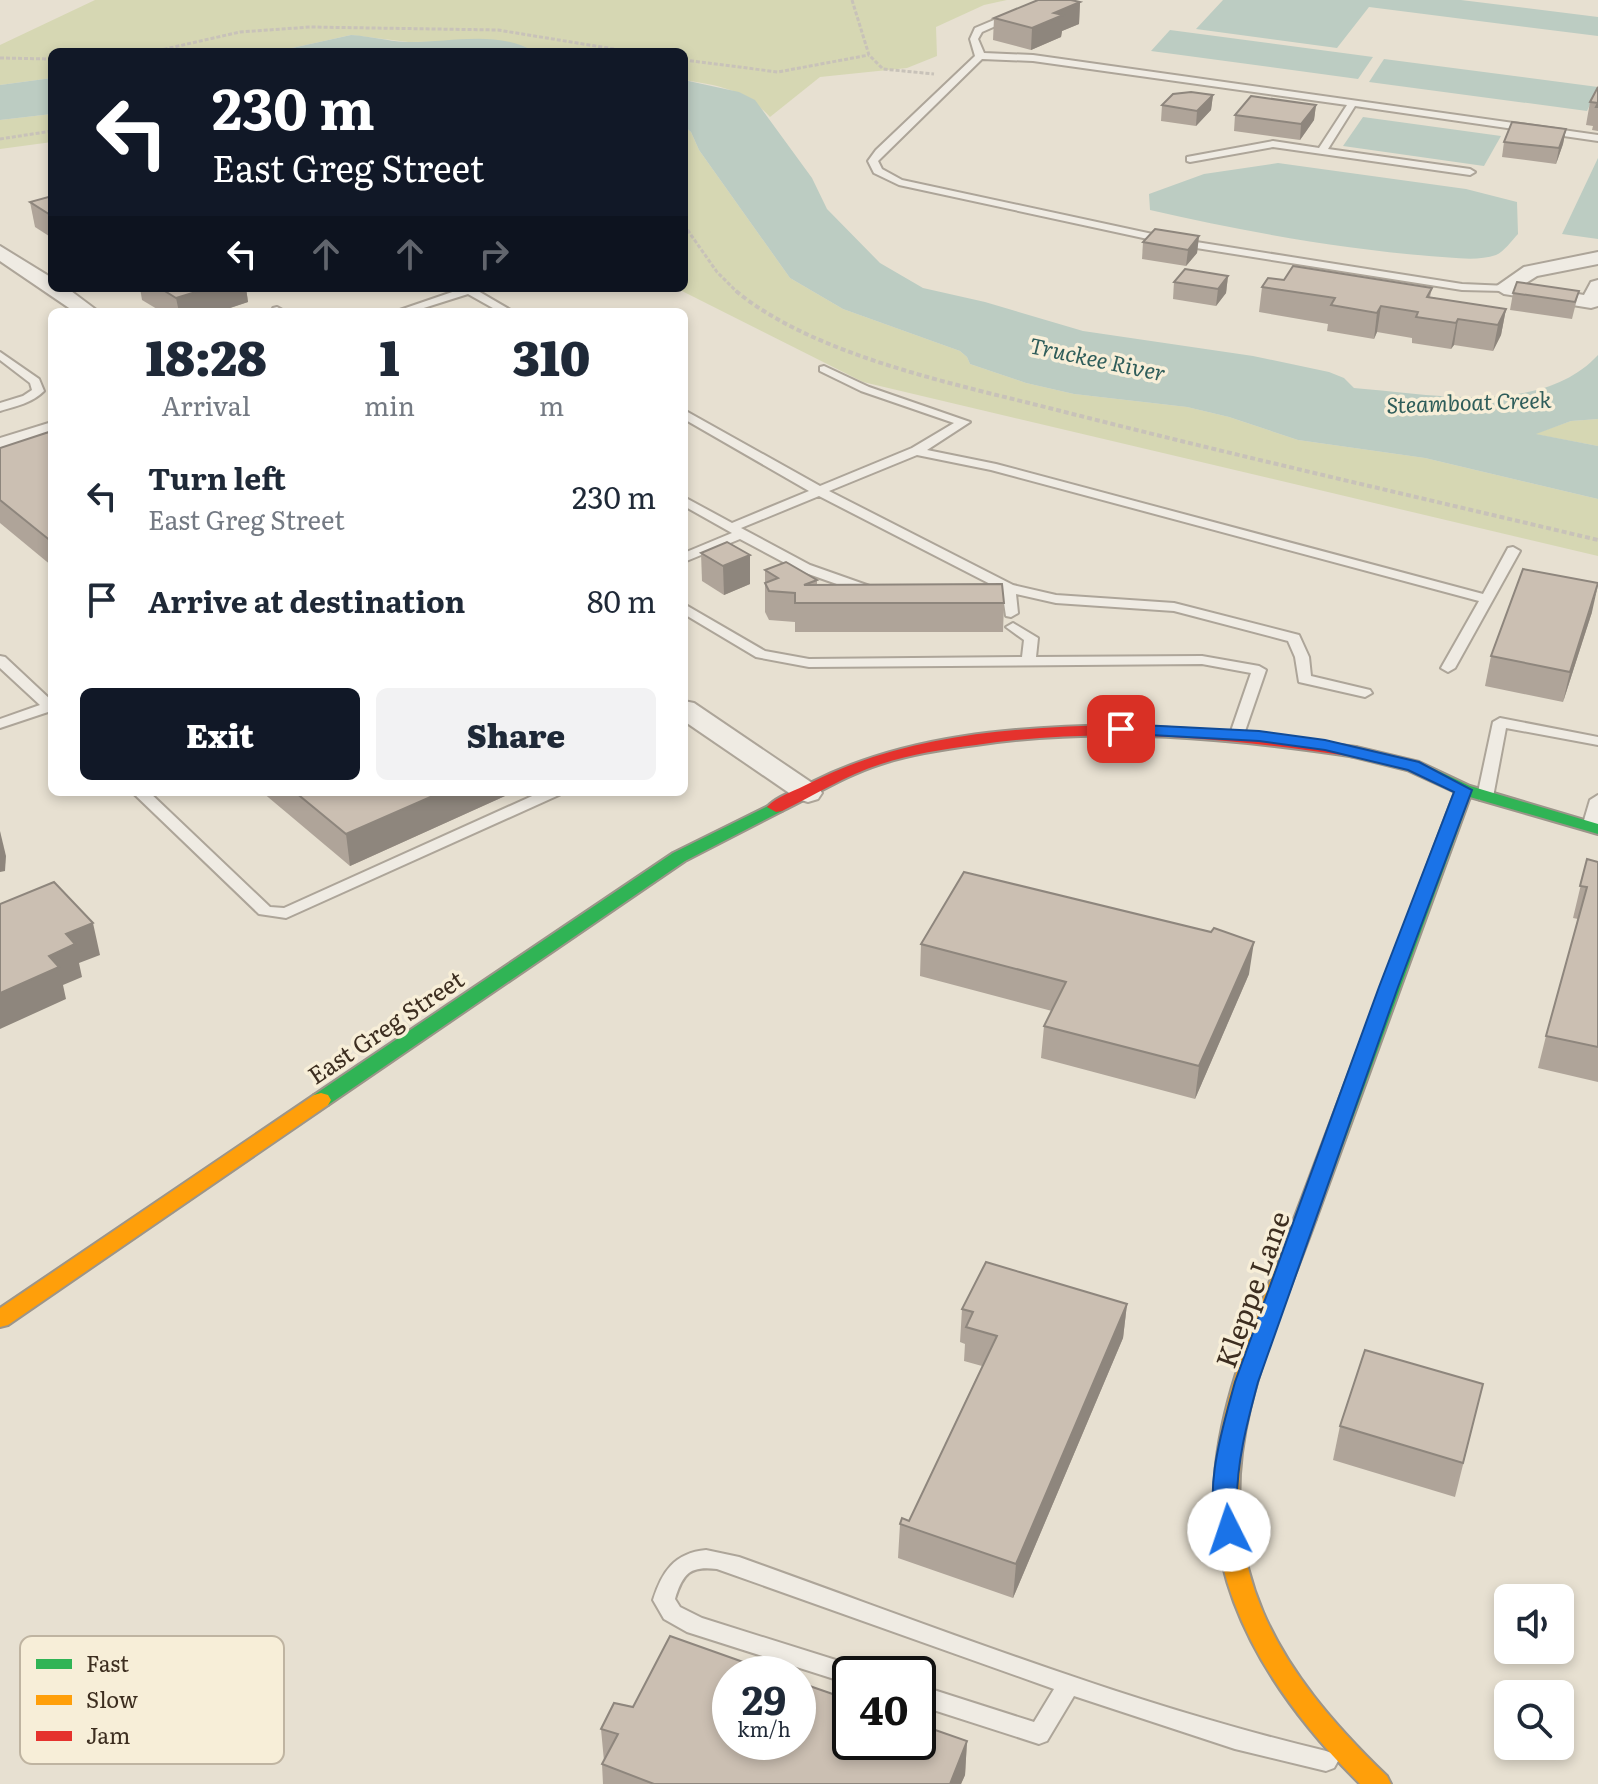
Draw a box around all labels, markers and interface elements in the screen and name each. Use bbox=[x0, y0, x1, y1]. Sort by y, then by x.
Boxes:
text: 230 m bbox=[212, 64, 375, 147]
icon: left bbox=[80, 80, 184, 184]
text: East Greg Street bbox=[212, 140, 484, 193]
icon: left bbox=[220, 232, 264, 276]
icon: ahead bbox=[304, 232, 348, 276]
icon: ahead bbox=[388, 232, 432, 276]
icon: right bbox=[472, 232, 516, 276]
text: 18:28 bbox=[146, 320, 266, 391]
text: 1 bbox=[379, 320, 400, 391]
text: 310 bbox=[513, 320, 590, 391]
water label: Truckee River bbox=[1027, 328, 1169, 388]
water label: Steamboat Creek bbox=[1386, 382, 1552, 420]
text: Arrival bbox=[162, 385, 250, 424]
text: min bbox=[364, 385, 415, 424]
text: m bbox=[539, 385, 564, 424]
text: Turn left bbox=[148, 455, 286, 499]
icon: left bbox=[80, 474, 124, 518]
text: 230 m bbox=[572, 474, 656, 518]
text: East Greg Street bbox=[148, 499, 345, 538]
icon: arrive bbox=[80, 578, 124, 622]
text: Arrive at destination bbox=[148, 578, 465, 622]
text: 80 m bbox=[587, 578, 656, 622]
button: Exit bbox=[80, 688, 360, 780]
button: Share bbox=[376, 688, 656, 780]
pin bbox=[1087, 695, 1155, 763]
icon: arrive bbox=[1099, 707, 1143, 751]
street label: East Greg Street bbox=[300, 961, 470, 1091]
street label: Kleppe Lane bbox=[1203, 1205, 1299, 1373]
position arrow bbox=[1187, 1488, 1271, 1572]
map controls bbox=[1494, 1584, 1574, 1760]
button: sound bbox=[1494, 1584, 1574, 1664]
legend bbox=[20, 1636, 284, 1764]
text: Fast bbox=[86, 1646, 129, 1679]
speed limit sign: 40 bbox=[832, 1656, 936, 1760]
text: 29 bbox=[742, 1668, 786, 1727]
button: search bbox=[1494, 1680, 1574, 1760]
text: Slow bbox=[86, 1682, 138, 1715]
text: km/h bbox=[737, 1713, 791, 1743]
text: Jam bbox=[86, 1718, 130, 1751]

